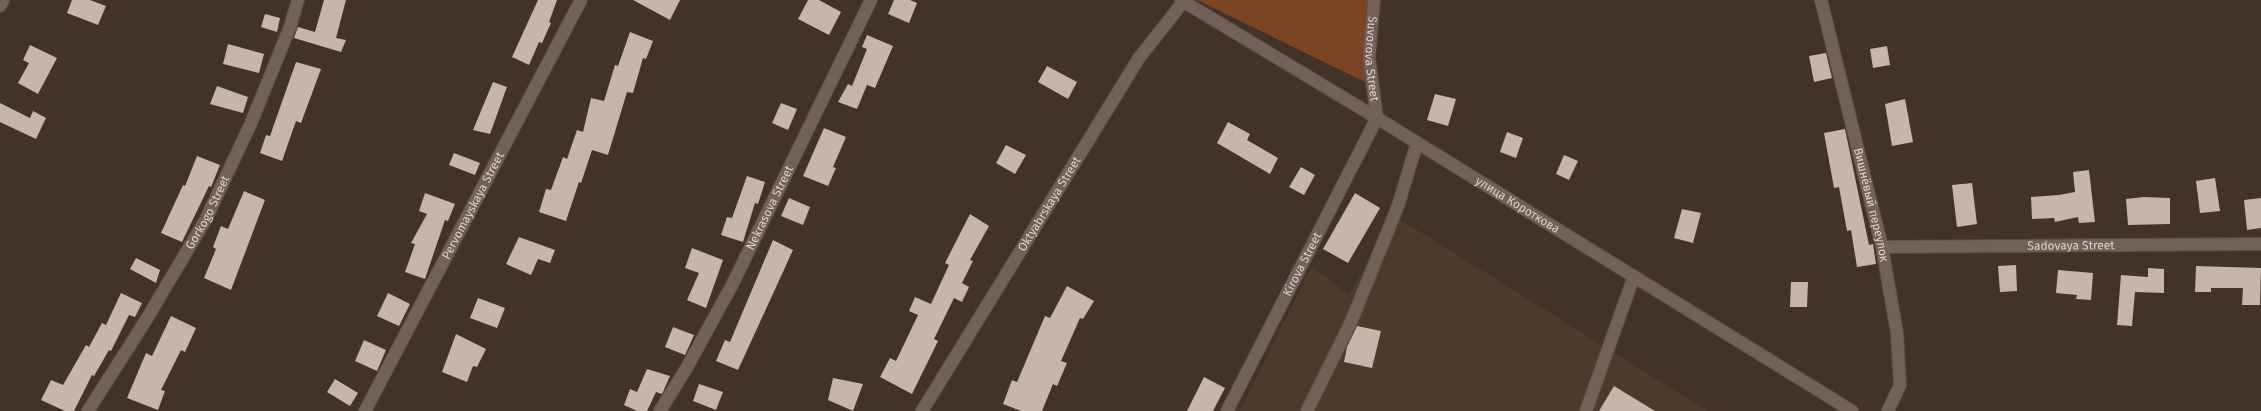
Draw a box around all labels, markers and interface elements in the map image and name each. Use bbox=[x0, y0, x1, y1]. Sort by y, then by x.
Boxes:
street label: Suvorova Street bbox=[1362, 15, 1382, 103]
street label: Вишнёвый переулок bbox=[1851, 146, 1892, 264]
street label: Pervomayskaya Street bbox=[439, 149, 507, 262]
street label: Oktyabrskaya Street bbox=[1015, 154, 1084, 254]
street label: Nekrasova Street bbox=[743, 163, 796, 252]
street label: Gorkogo Street bbox=[183, 173, 233, 252]
street label: улица Короткова bbox=[1473, 174, 1562, 236]
street label: Kirova Street bbox=[1280, 229, 1325, 298]
street label: Sadovaya Street bbox=[2027, 238, 2115, 253]

